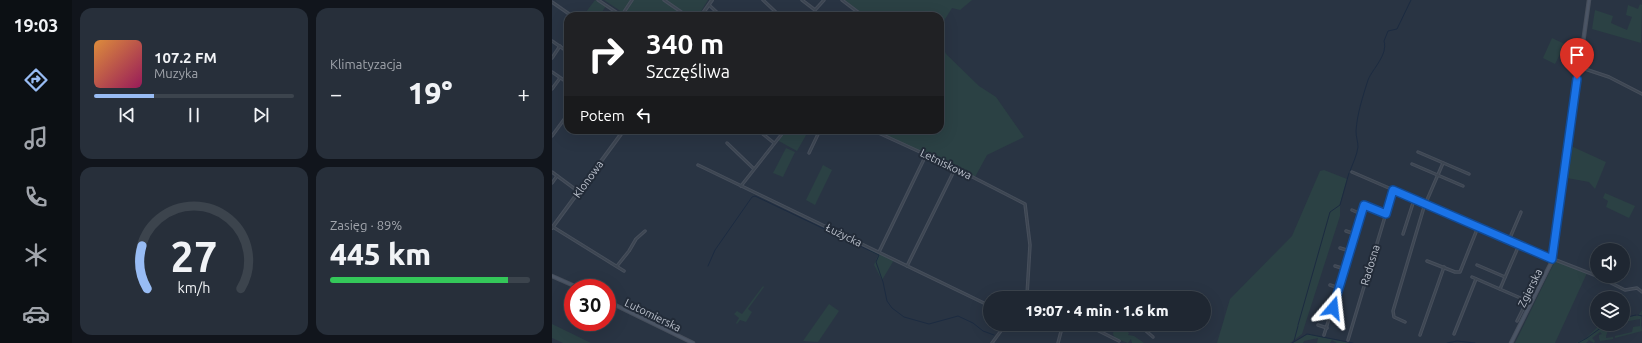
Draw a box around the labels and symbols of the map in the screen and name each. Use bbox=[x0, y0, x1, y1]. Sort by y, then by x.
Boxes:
pin bbox=[1560, 38, 1594, 79]
street label: Letniskowa bbox=[918, 146, 974, 182]
street label: Klonowa bbox=[571, 158, 605, 200]
street label: Łużycka bbox=[824, 221, 864, 249]
street label: Radosna bbox=[1358, 243, 1382, 287]
street label: Zgierska bbox=[1516, 267, 1544, 309]
speed limit sign: 30 bbox=[564, 279, 616, 331]
position arrow bbox=[1312, 287, 1354, 329]
street label: Lutomierska bbox=[623, 296, 683, 334]

